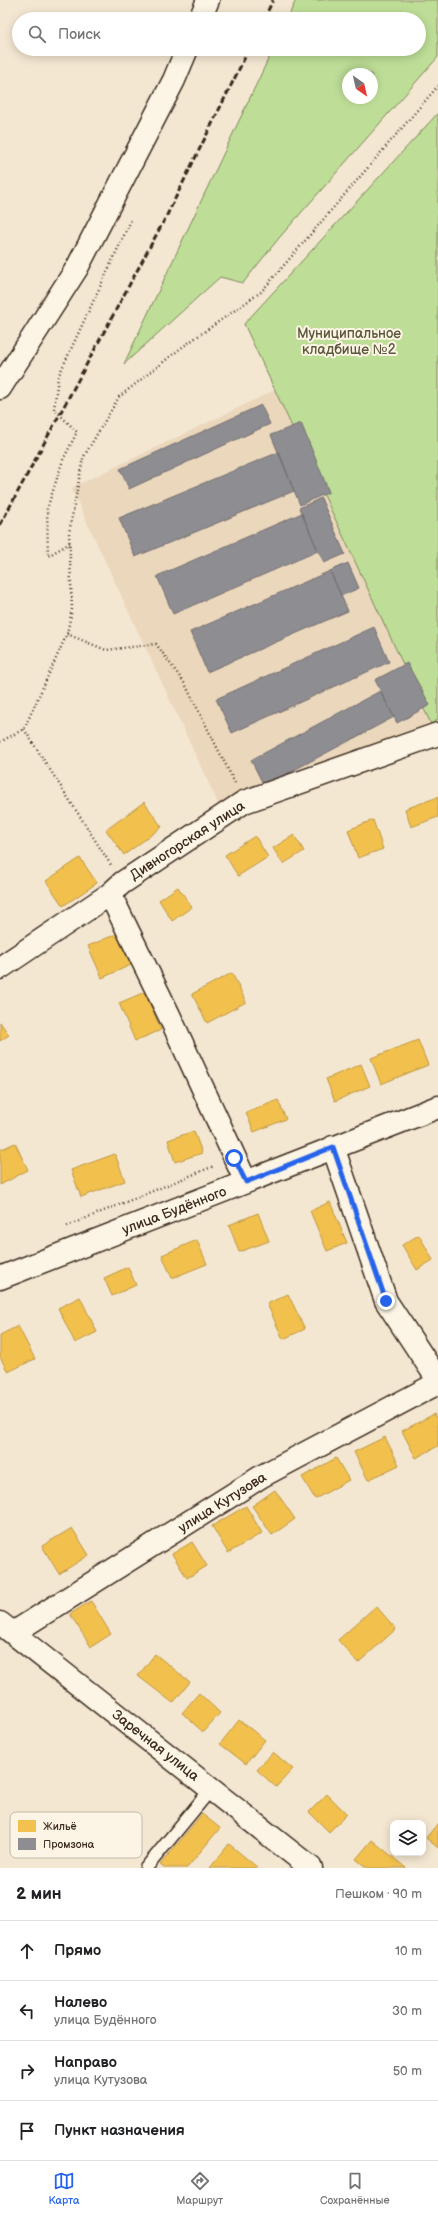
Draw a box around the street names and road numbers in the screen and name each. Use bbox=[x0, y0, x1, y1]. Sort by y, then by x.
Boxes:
street label: Дивногорская улица bbox=[127, 797, 248, 884]
street label: улица Будённого bbox=[120, 1183, 229, 1238]
street label: улица Кутузова bbox=[175, 1468, 270, 1536]
street label: Заречная улица bbox=[109, 1706, 203, 1785]

